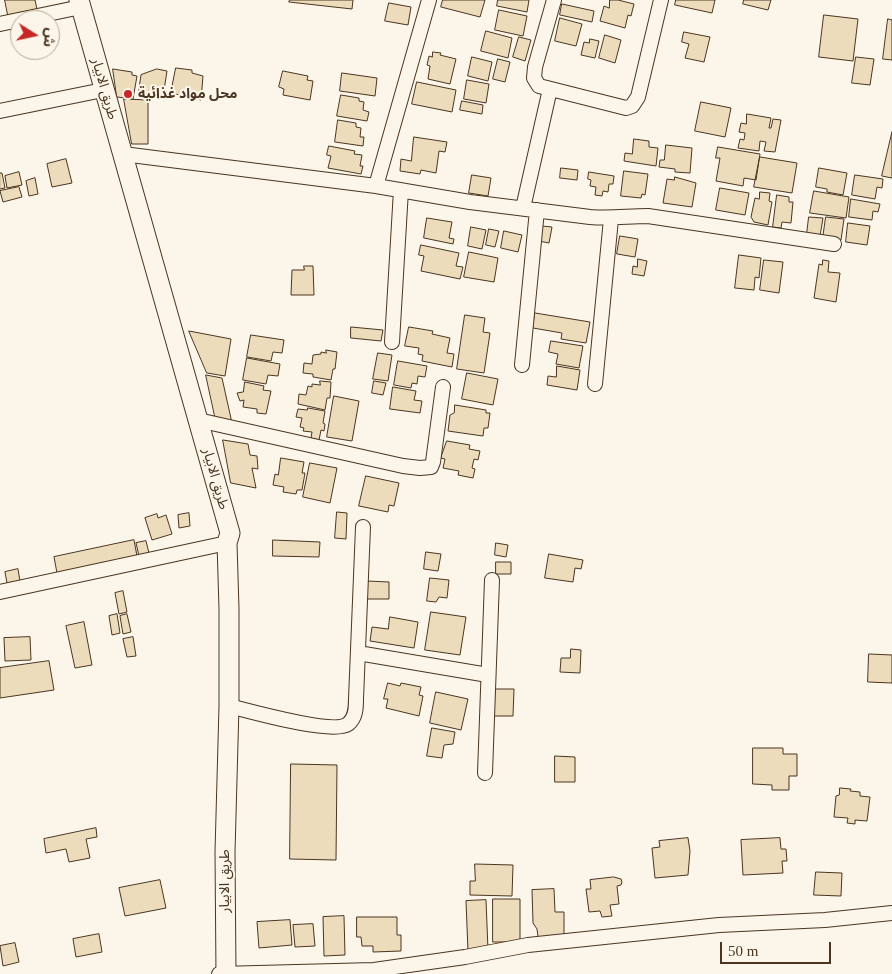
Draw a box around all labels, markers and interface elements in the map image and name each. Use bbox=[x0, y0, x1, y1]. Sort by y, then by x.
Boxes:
north arrow bbox=[10, 10, 60, 60]
text: ش bbox=[40, 27, 58, 48]
street label: طريق الابيار bbox=[87, 56, 121, 122]
place label: محل مواد غذائية bbox=[138, 86, 237, 102]
marker: محل مواد غذائية bbox=[122, 88, 134, 100]
street label: طريق الابيار bbox=[198, 446, 232, 512]
street label: طريق الابيار bbox=[217, 849, 233, 913]
scale bar bbox=[722, 932, 833, 964]
text: 50 m bbox=[728, 943, 758, 959]

